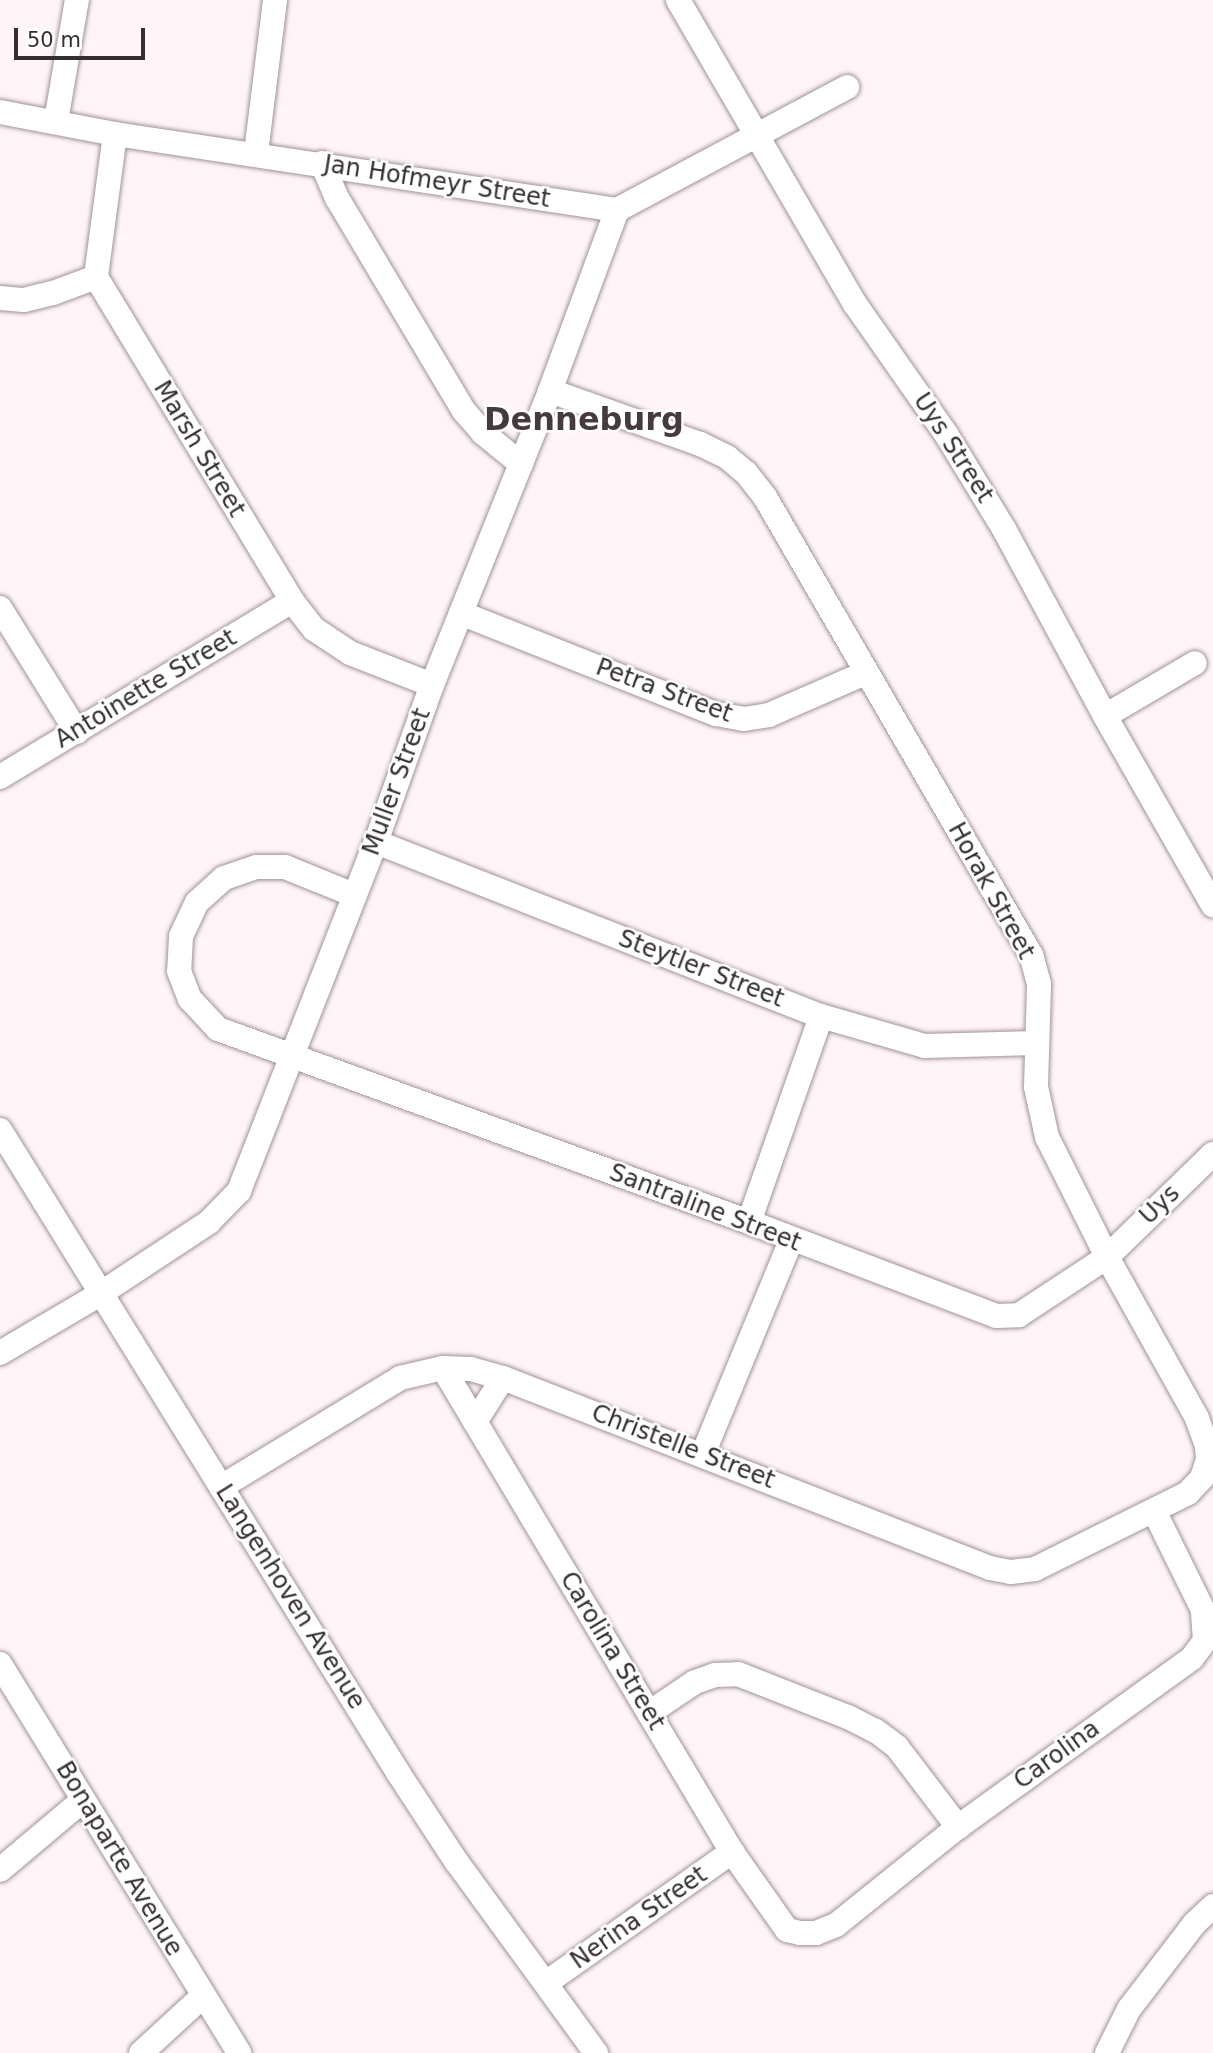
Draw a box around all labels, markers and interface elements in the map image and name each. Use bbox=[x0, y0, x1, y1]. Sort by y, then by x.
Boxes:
scale bar bbox=[18, 14, 149, 58]
text: 50 m bbox=[27, 28, 81, 52]
street label: Jan Hofmeyr Street bbox=[322, 150, 552, 214]
street label: Marsh Street bbox=[147, 376, 251, 522]
street label: Uys Street bbox=[907, 388, 999, 508]
district label: Denneburg bbox=[484, 400, 684, 438]
street label: Antoinette Street bbox=[50, 623, 242, 755]
street label: Petra Street bbox=[592, 653, 736, 729]
street label: Muller Street bbox=[357, 705, 437, 859]
street label: Horak Street bbox=[942, 818, 1040, 964]
street label: Steytler Street bbox=[614, 924, 788, 1014]
street label: Santraline Street bbox=[605, 1158, 805, 1258]
street label: Uys bbox=[1134, 1179, 1186, 1231]
street label: Christelle Street bbox=[587, 1399, 779, 1495]
street label: Langenhoven Avenue bbox=[209, 1479, 371, 1715]
street label: Carolina Street bbox=[553, 1567, 671, 1735]
street label: Carolina bbox=[1009, 1714, 1105, 1796]
street label: Bonaparte Avenue bbox=[50, 1757, 188, 1961]
street label: Nerina Street bbox=[565, 1860, 713, 1976]

